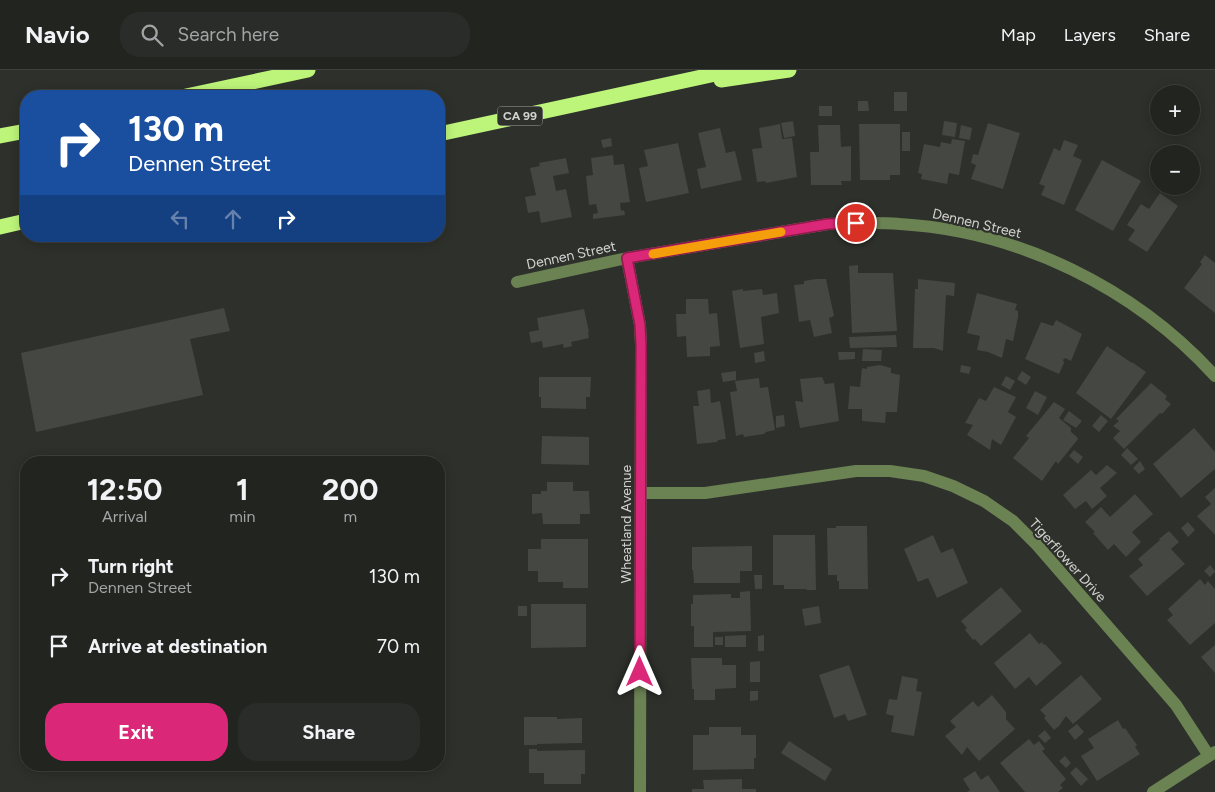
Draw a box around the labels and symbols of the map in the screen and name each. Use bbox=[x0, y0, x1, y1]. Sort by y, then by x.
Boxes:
road number: CA 99 bbox=[498, 106, 542, 126]
pin bbox=[835, 202, 877, 244]
street label: Dennen Street bbox=[931, 205, 1023, 242]
street label: Dennen Street bbox=[525, 238, 617, 273]
street label: Wheatland Avenue bbox=[618, 464, 635, 583]
street label: Tigerflower Drive bbox=[1026, 515, 1110, 606]
position arrow bbox=[613, 645, 665, 697]

